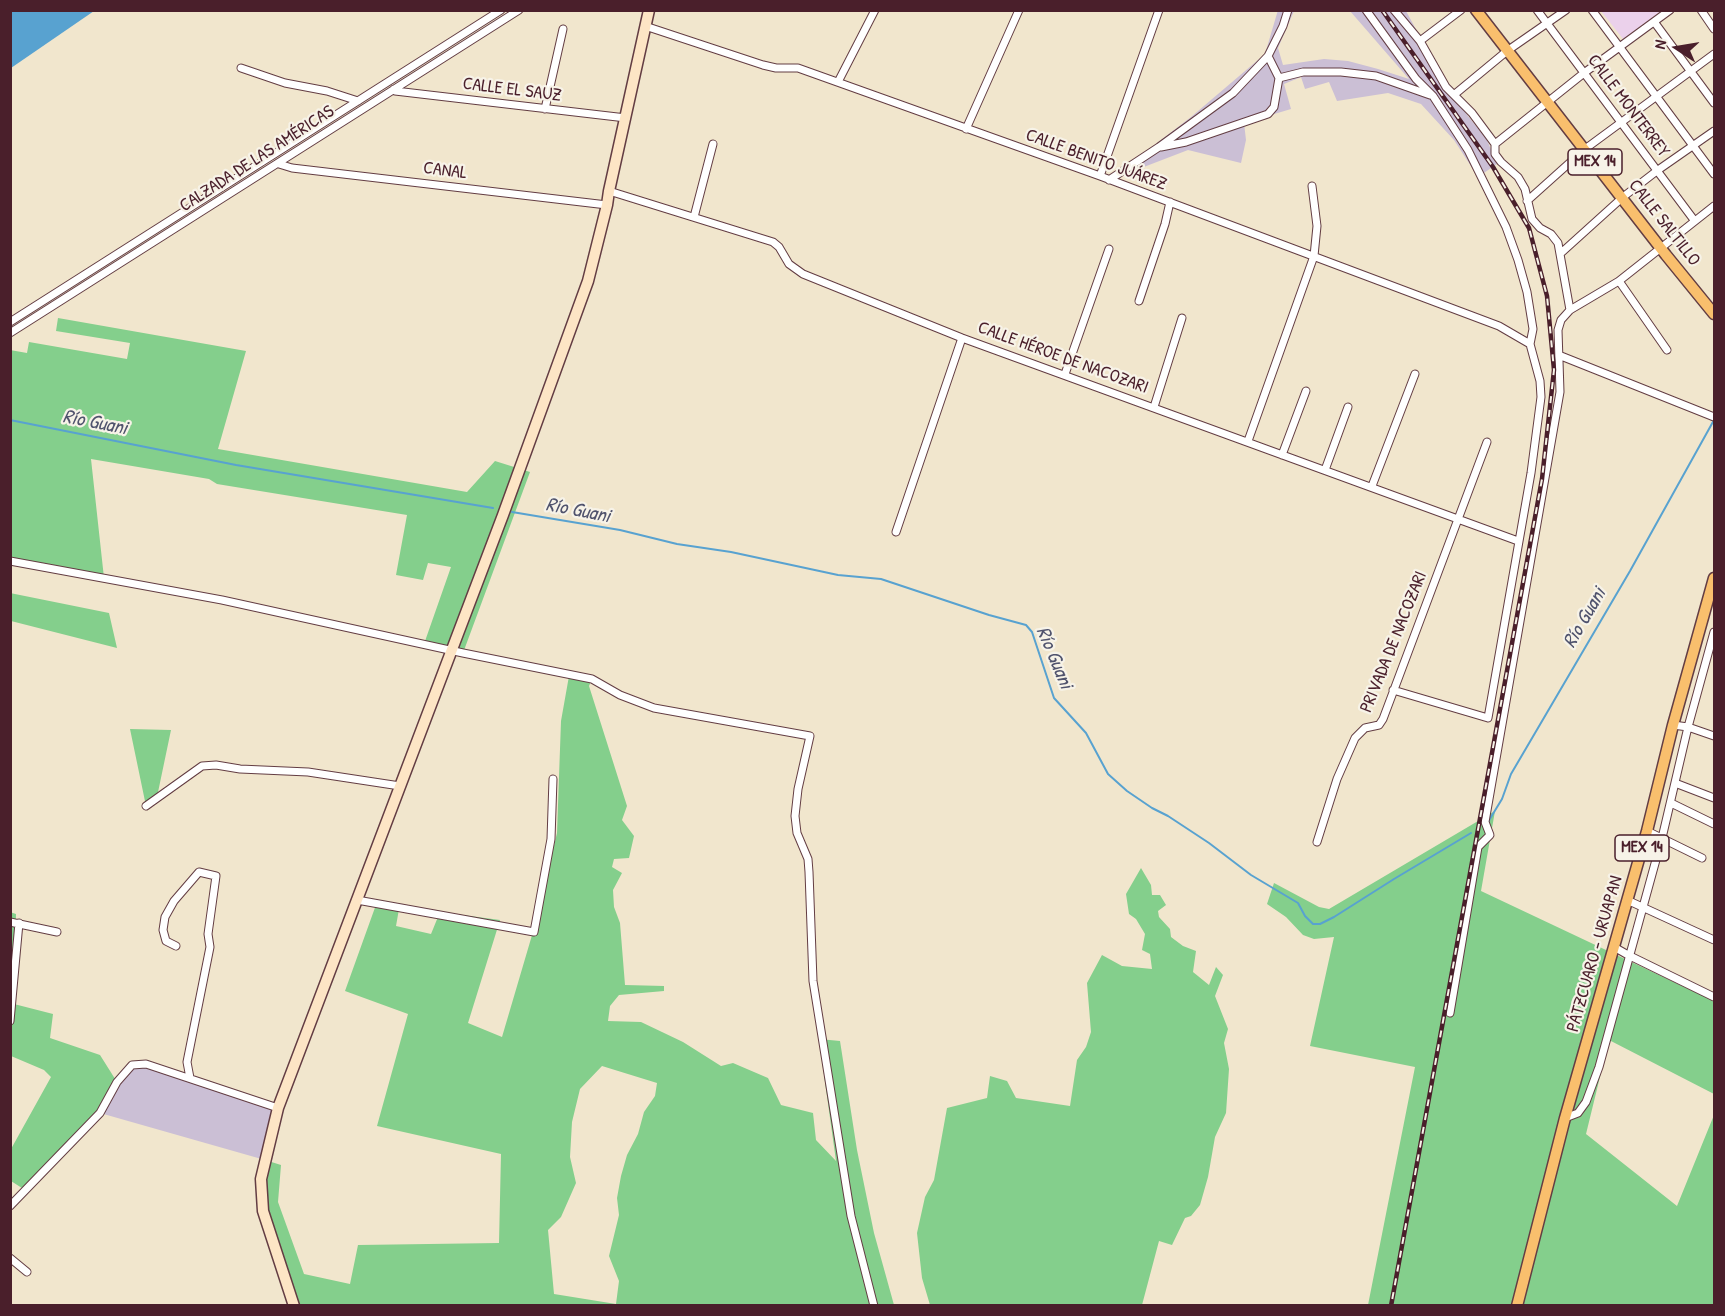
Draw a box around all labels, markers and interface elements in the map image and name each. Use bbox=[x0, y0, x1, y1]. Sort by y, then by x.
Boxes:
north arrow bbox=[1647, 18, 1707, 78]
text: N bbox=[1648, 38, 1671, 51]
street label: CALLE MONTERREY bbox=[1582, 50, 1674, 162]
street label: CALLE EL SAUZ bbox=[462, 73, 562, 107]
street label: CALZADA DE LAS AMÉRICAS bbox=[176, 101, 338, 217]
street label: CALLE BENITO JUÁREZ bbox=[1023, 125, 1169, 195]
road number: MEX 14 bbox=[1568, 149, 1622, 175]
street label: CANAL bbox=[422, 158, 468, 184]
street label: CALLE SALTILLO bbox=[1623, 175, 1705, 271]
street label: CALLE HÉROE DE NACOZARI bbox=[975, 317, 1151, 399]
water label: Río Guani bbox=[61, 405, 129, 441]
water label: Río Guani bbox=[544, 493, 612, 529]
street label: PRIVADA DE NACOZARI bbox=[1356, 568, 1432, 716]
water label: Río Guani bbox=[1558, 584, 1612, 652]
water label: Río Guani bbox=[1030, 623, 1078, 693]
road number: MEX 14 bbox=[1615, 835, 1669, 861]
street label: PÁTZCUARO - URUAPAN bbox=[1562, 874, 1628, 1034]

